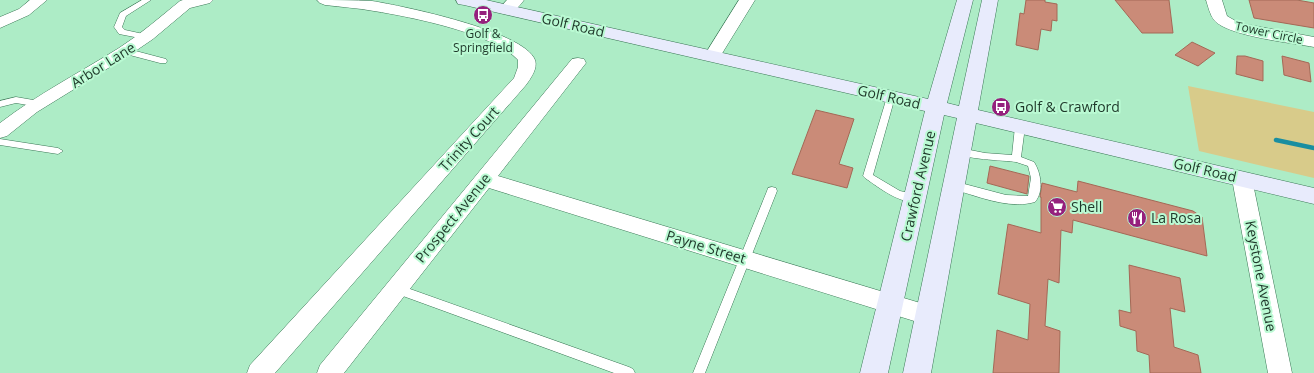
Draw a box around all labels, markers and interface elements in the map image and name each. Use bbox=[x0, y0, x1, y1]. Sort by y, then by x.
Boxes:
bus stop icon: Golf & Springfield bbox=[472, 4, 494, 26]
street label: Golf Road bbox=[540, 8, 606, 41]
street label: Tower Circle bbox=[1234, 17, 1305, 48]
place label: Golf & Springfield bbox=[453, 25, 513, 56]
street label: Arbor Lane bbox=[67, 37, 139, 92]
street label: Golf Road bbox=[856, 80, 922, 113]
bus stop icon: Golf & Crawford bbox=[990, 96, 1012, 118]
place label: Golf & Crawford bbox=[1015, 97, 1120, 116]
street label: Trinity Court bbox=[434, 102, 503, 175]
street label: Crawford Avenue bbox=[896, 129, 940, 243]
street label: Golf Road bbox=[1172, 153, 1238, 186]
street label: Prospect Avenue bbox=[411, 169, 495, 266]
supermarket icon: Shell bbox=[1046, 196, 1068, 218]
place label: Shell bbox=[1071, 197, 1102, 216]
restaurant icon: La Rosa bbox=[1126, 207, 1148, 229]
place label: La Rosa bbox=[1151, 208, 1201, 227]
street label: Keystone Avenue bbox=[1241, 219, 1282, 333]
street label: Payne Street bbox=[664, 225, 748, 268]

